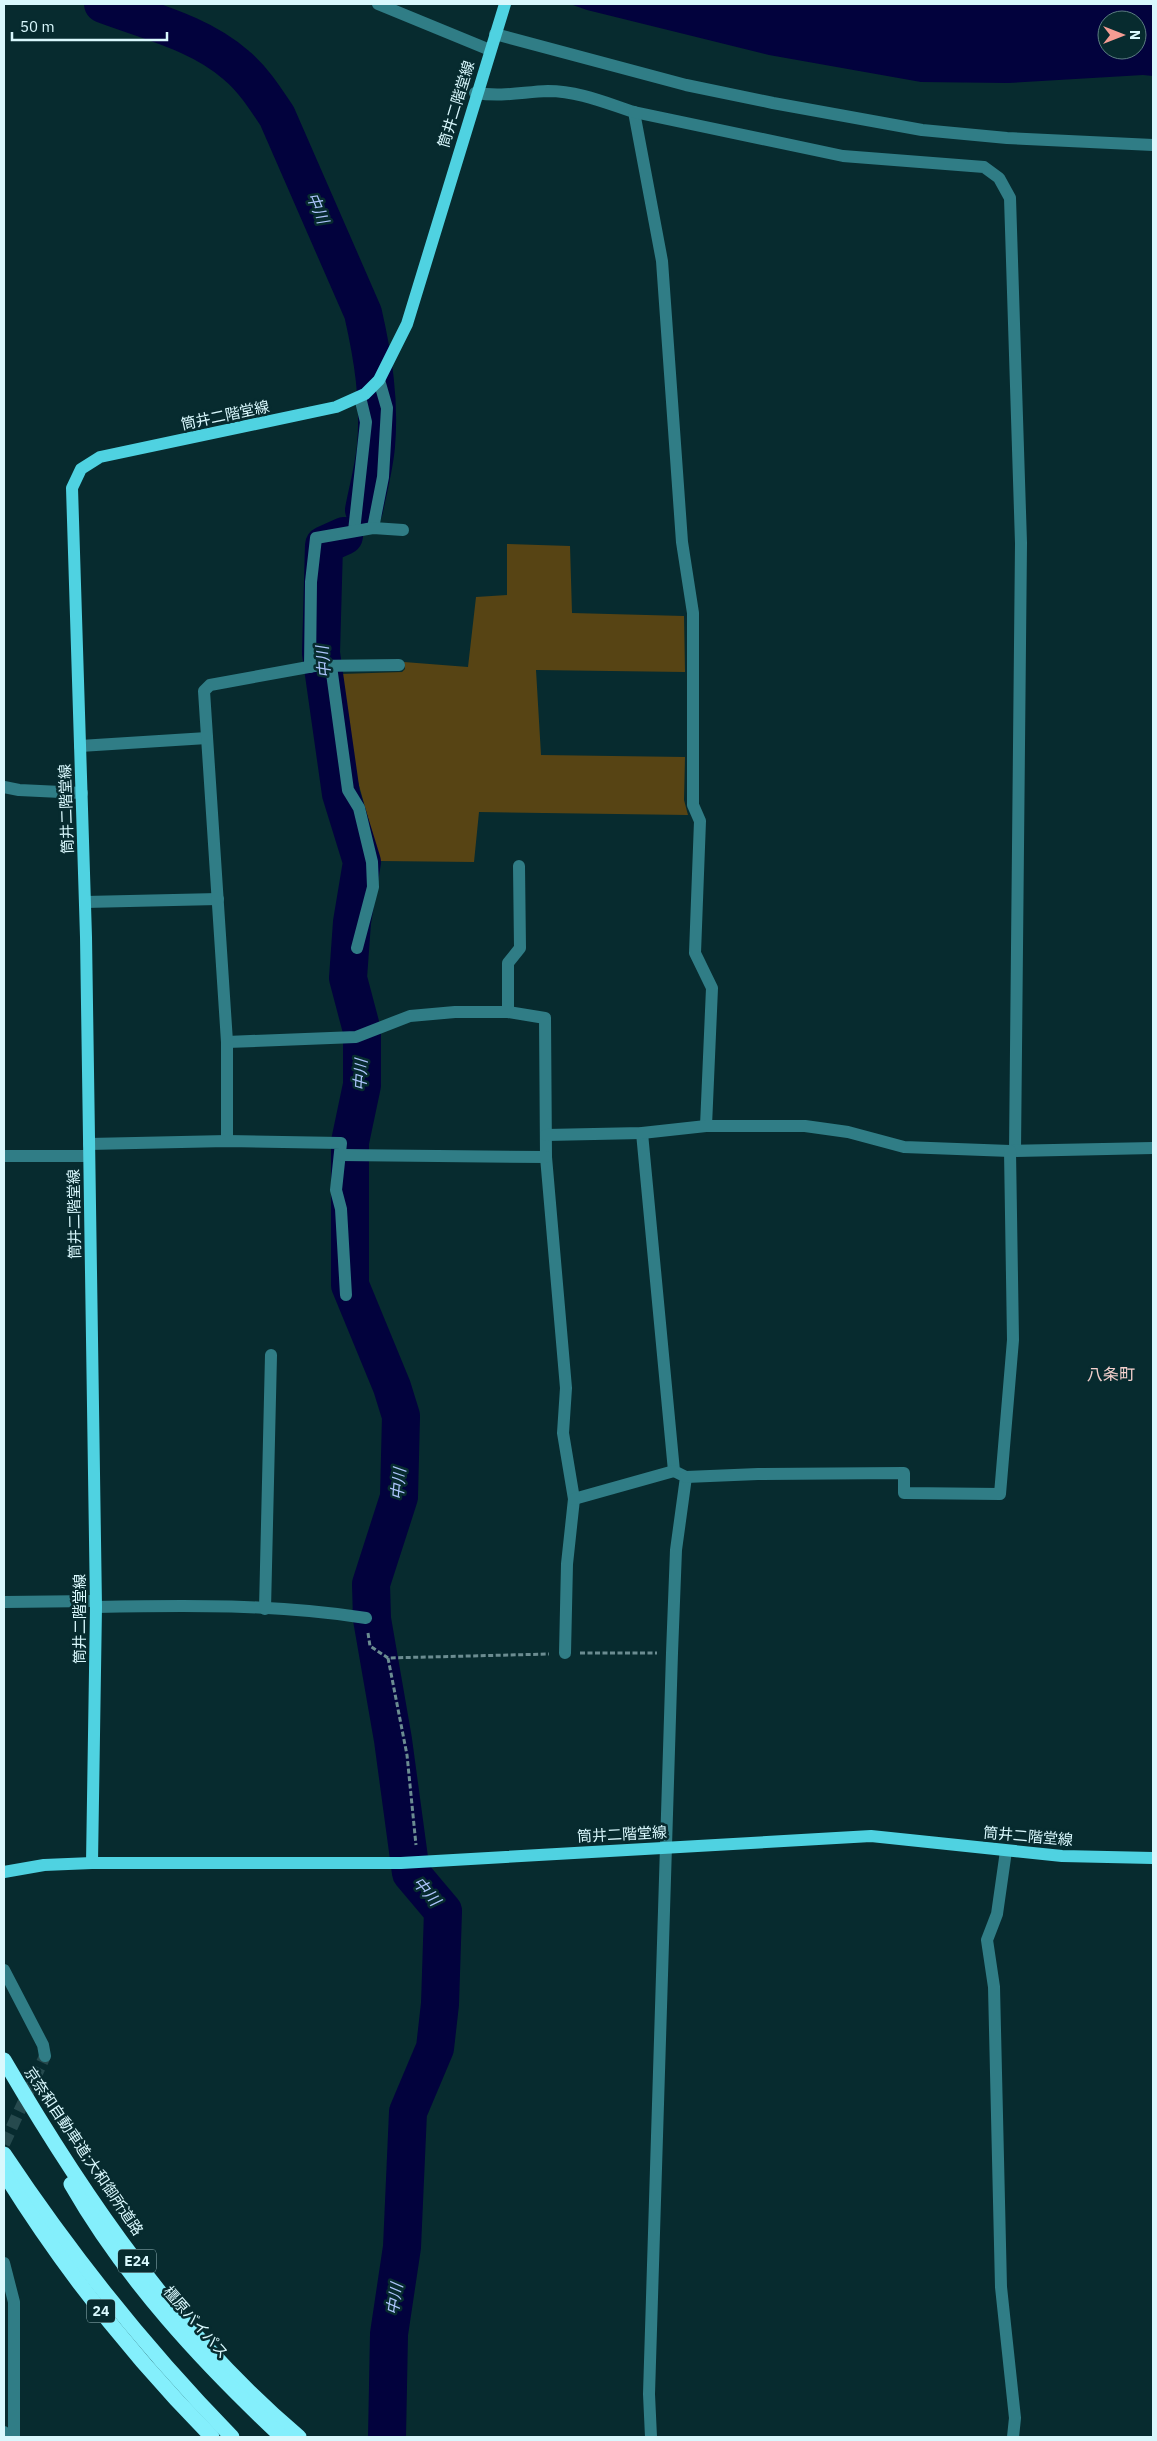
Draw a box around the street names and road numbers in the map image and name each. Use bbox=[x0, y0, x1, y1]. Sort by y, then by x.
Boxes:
street label: 筒井二階堂線 bbox=[434, 58, 478, 150]
street label: 筒井二階堂線 bbox=[179, 396, 271, 434]
street label: 筒井二階堂線 bbox=[55, 764, 77, 854]
street label: 筒井二階堂線 bbox=[64, 1169, 84, 1259]
street label: 筒井二階堂線 bbox=[70, 1574, 89, 1664]
street label: 筒井二階堂線 bbox=[577, 1822, 667, 1846]
street label: 筒井二階堂線 bbox=[982, 1823, 1074, 1849]
street label: 京奈和自動車道;大和御所道路 bbox=[20, 2063, 148, 2239]
road number: E24 bbox=[118, 2250, 156, 2272]
street label: 橿原バイパス bbox=[159, 2282, 233, 2362]
road number: 24 bbox=[87, 2300, 115, 2322]

